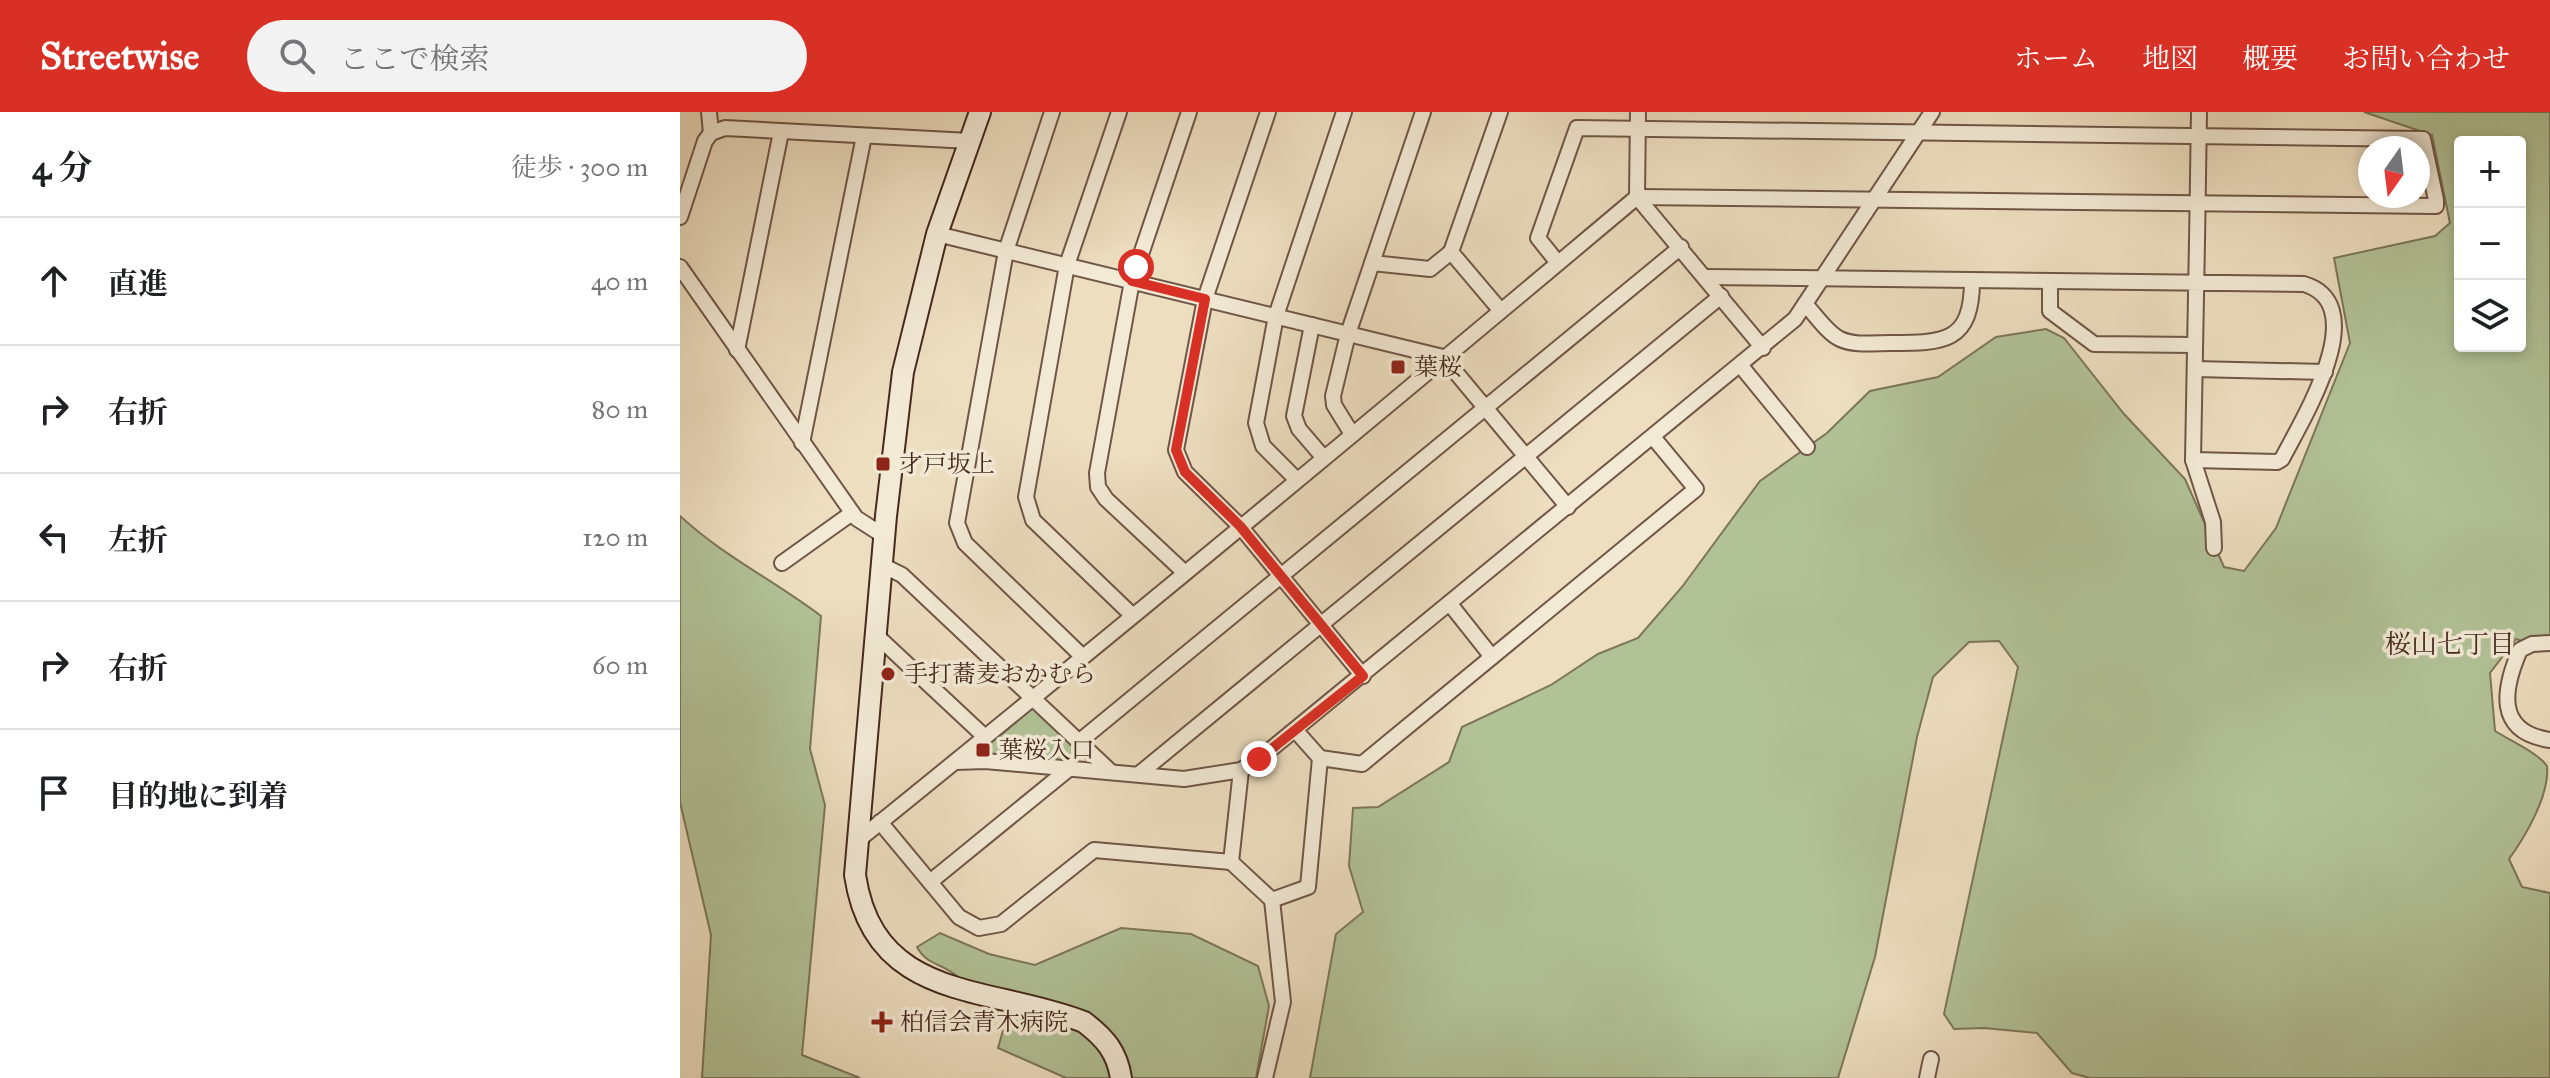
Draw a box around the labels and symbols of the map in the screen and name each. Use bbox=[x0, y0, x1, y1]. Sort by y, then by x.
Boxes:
north arrow bbox=[2358, 136, 2430, 208]
route start bbox=[1118, 249, 1154, 285]
place label: 葉桜 bbox=[1414, 352, 1462, 382]
marker: 葉桜 bbox=[1389, 358, 1407, 376]
place label: 才戸坂上 bbox=[899, 449, 995, 479]
marker: 才戸坂上 bbox=[874, 455, 892, 473]
district label: 桜山七丁目 bbox=[2385, 628, 2515, 660]
place label: 手打蕎麦おかむら bbox=[904, 659, 1096, 689]
marker: 手打蕎麦おかむら bbox=[879, 665, 897, 683]
place label: 葉桜入口 bbox=[999, 735, 1095, 765]
marker: 葉桜入口 bbox=[974, 741, 992, 759]
route end bbox=[1241, 741, 1277, 777]
place label: 柏信会青木病院 bbox=[900, 1007, 1068, 1037]
marker: 柏信会青木病院 bbox=[871, 1011, 893, 1033]

